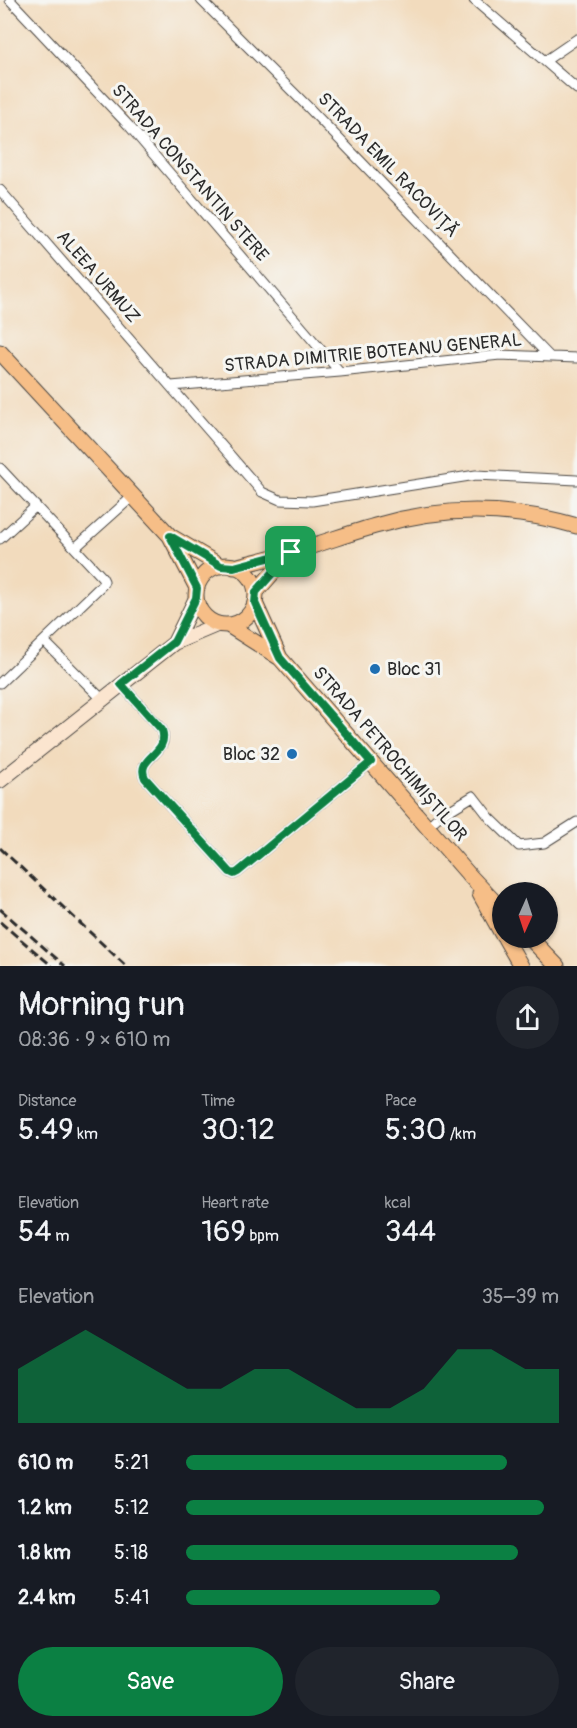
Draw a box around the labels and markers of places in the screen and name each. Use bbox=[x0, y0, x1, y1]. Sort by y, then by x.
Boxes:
pin bbox=[265, 526, 316, 577]
place label: Bloc 31 bbox=[387, 658, 441, 681]
marker: Bloc 31 bbox=[368, 662, 382, 676]
place label: Bloc 32 bbox=[223, 743, 280, 766]
marker: Bloc 32 bbox=[285, 747, 299, 761]

